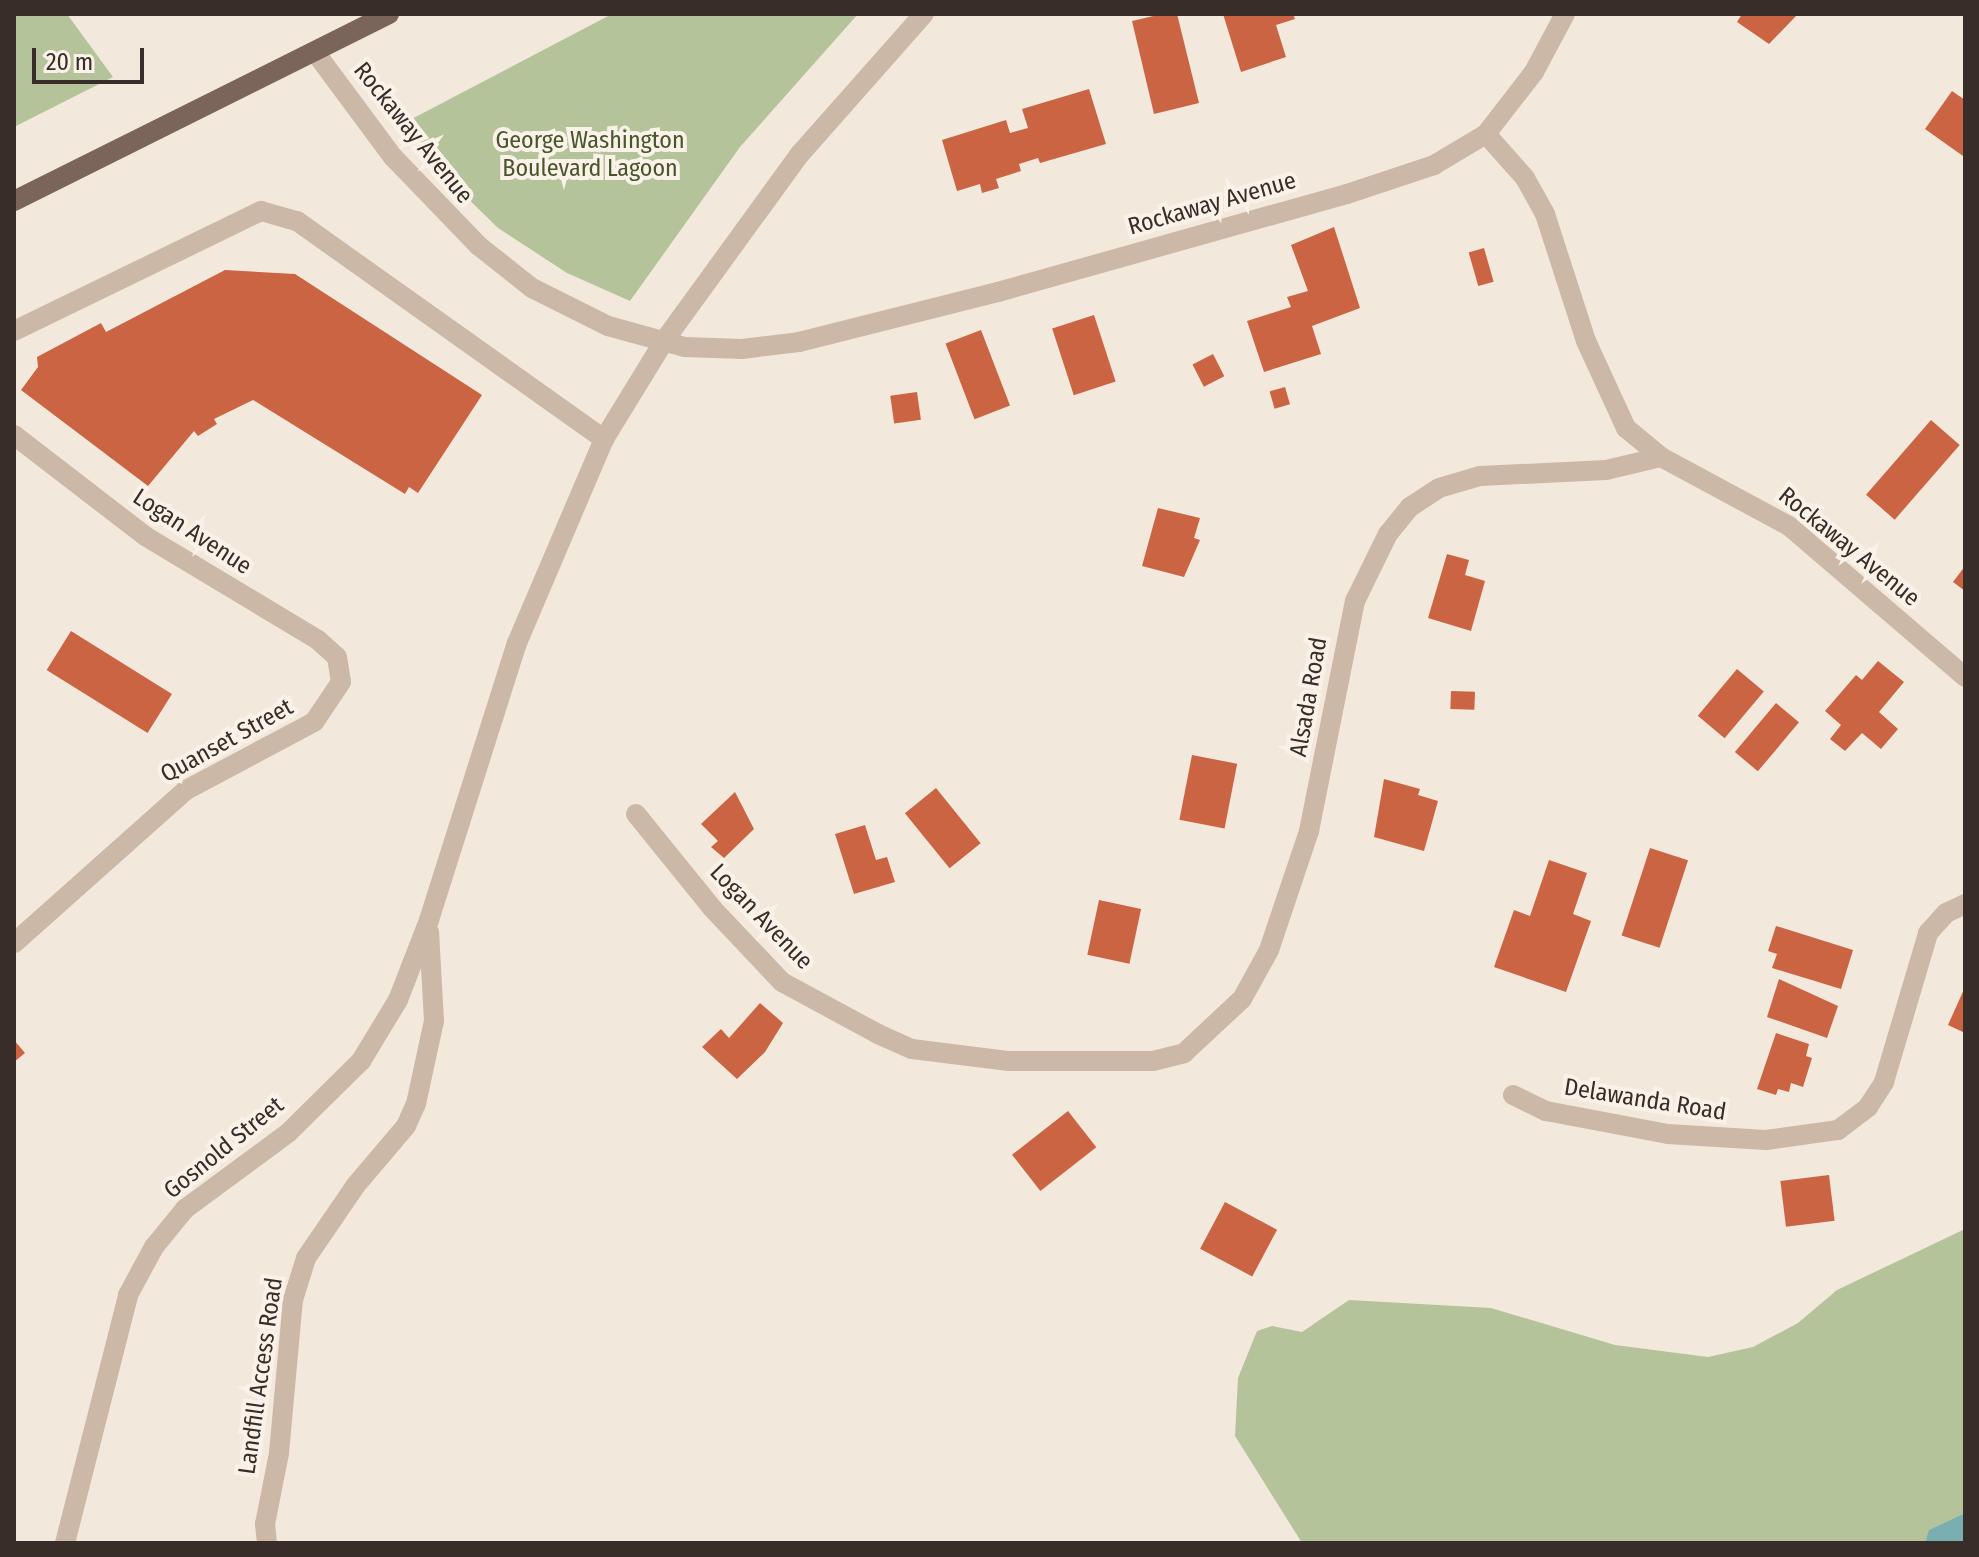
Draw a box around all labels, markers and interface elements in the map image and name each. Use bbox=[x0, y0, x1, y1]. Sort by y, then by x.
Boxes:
scale bar bbox=[36, 32, 148, 82]
text: 20 m bbox=[46, 48, 93, 76]
street label: Rockaway Avenue bbox=[347, 57, 479, 209]
park label: George Washington Boulevard Lagoon bbox=[495, 127, 685, 183]
street label: Rockaway Avenue bbox=[1125, 166, 1299, 242]
street label: Rockaway Avenue bbox=[1773, 481, 1925, 613]
street label: Logan Avenue bbox=[127, 483, 257, 581]
street label: Alsada Road bbox=[1284, 635, 1334, 759]
street label: Quanset Street bbox=[156, 693, 298, 789]
street label: Logan Avenue bbox=[704, 858, 818, 976]
street label: Delawanda Road bbox=[1562, 1073, 1728, 1127]
street label: Gosnold Street bbox=[158, 1091, 290, 1205]
street label: Landfill Access Road bbox=[233, 1276, 289, 1476]

